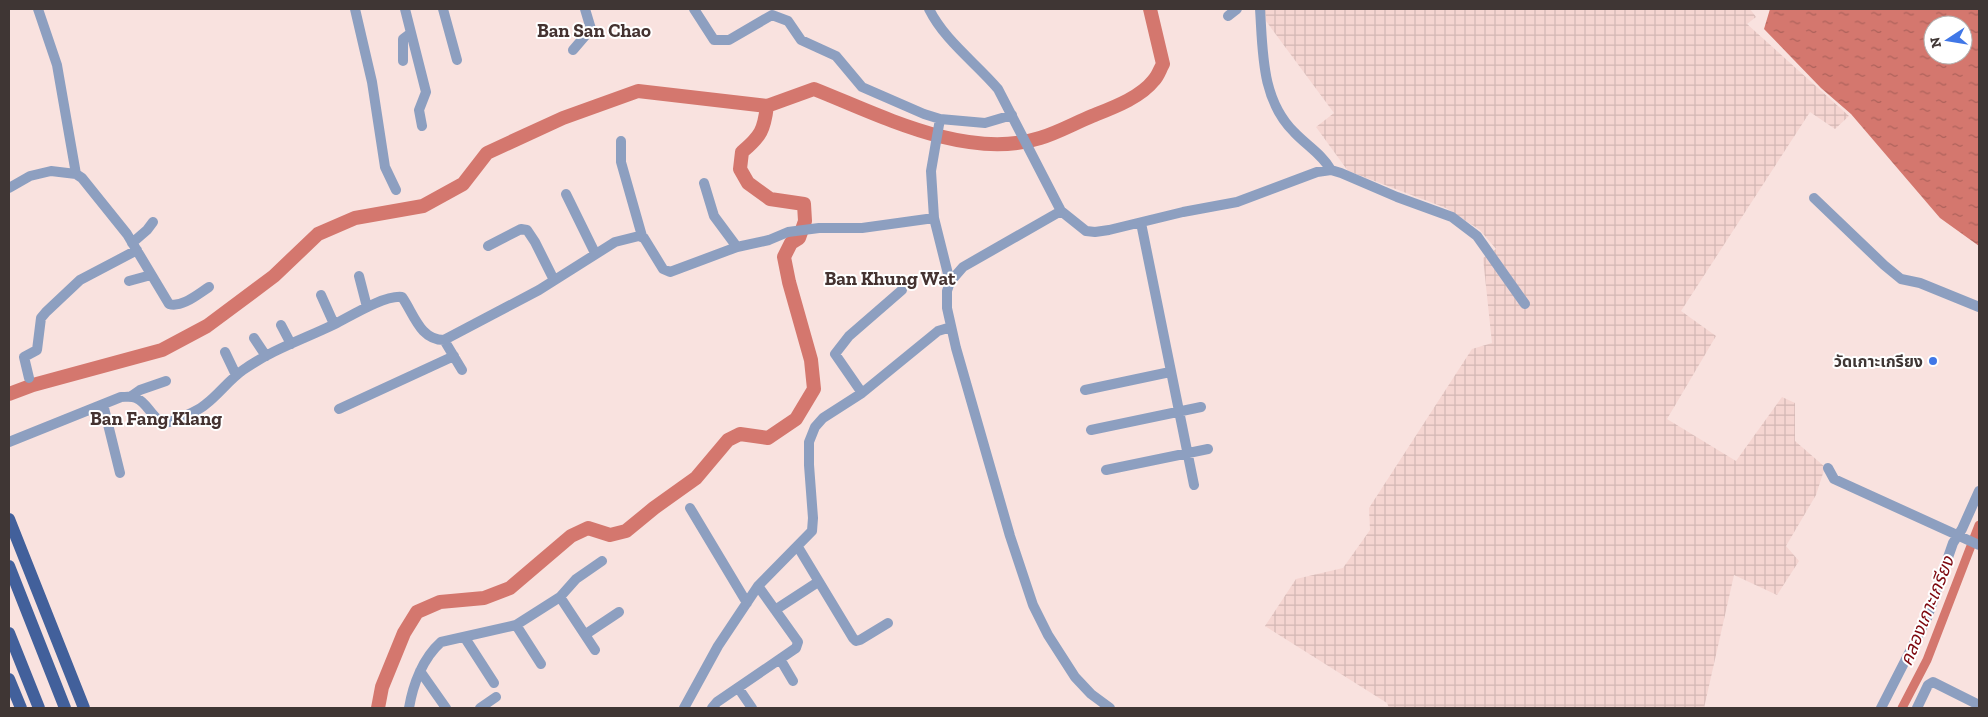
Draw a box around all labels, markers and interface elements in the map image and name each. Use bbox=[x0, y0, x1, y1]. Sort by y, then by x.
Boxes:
north arrow bbox=[1923, 15, 1973, 65]
district label: Ban San Chao bbox=[537, 19, 651, 42]
text: N bbox=[1926, 35, 1945, 50]
district label: Ban Khung Wat bbox=[824, 267, 956, 290]
place label: วัดเกาะเกรียง bbox=[1834, 352, 1923, 371]
marker: วัดเกาะเกรียง bbox=[1927, 355, 1939, 367]
district label: Ban Fang Klang bbox=[90, 407, 222, 430]
water label: คลองเกาะเกรียง bbox=[1895, 552, 1959, 669]

